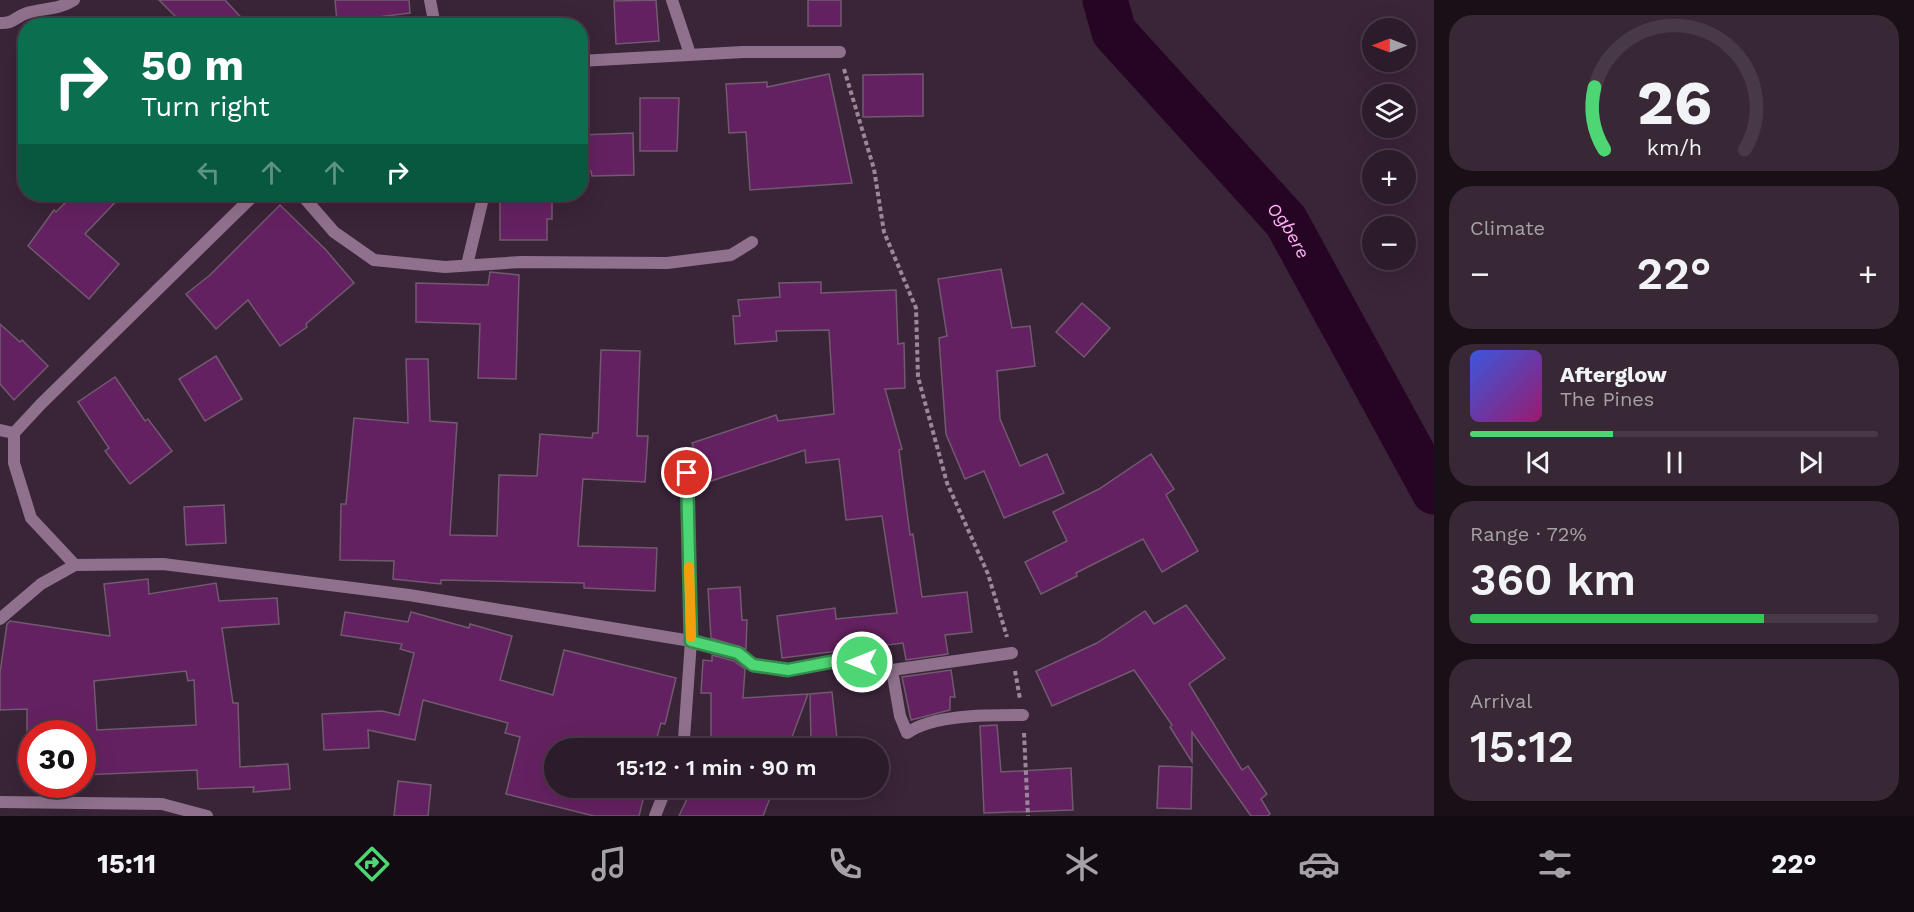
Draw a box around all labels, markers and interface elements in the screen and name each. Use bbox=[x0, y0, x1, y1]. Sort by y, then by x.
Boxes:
north arrow bbox=[1362, 18, 1416, 72]
map controls bbox=[1362, 18, 1416, 270]
text: 50 m bbox=[141, 41, 244, 90]
icon: right bbox=[42, 42, 120, 120]
text: 26 bbox=[1636, 66, 1712, 139]
button: layers bbox=[1362, 84, 1416, 138]
text: Turn right bbox=[141, 91, 270, 123]
text: km/h bbox=[1646, 135, 1702, 160]
button: + bbox=[1362, 150, 1416, 204]
icon: left bbox=[192, 156, 225, 189]
icon: ahead bbox=[255, 156, 288, 189]
icon: ahead bbox=[318, 156, 351, 189]
icon: right bbox=[381, 156, 414, 189]
water label: Ogbere bbox=[1263, 198, 1315, 262]
button: − bbox=[1362, 216, 1416, 270]
text: Climate bbox=[1470, 216, 1545, 240]
text: 22° bbox=[1637, 247, 1711, 300]
text: − bbox=[1470, 254, 1490, 293]
text: + bbox=[1858, 254, 1878, 293]
text: Afterglow bbox=[1560, 362, 1667, 387]
text: The Pines bbox=[1560, 387, 1654, 411]
icon: previous bbox=[1522, 446, 1555, 479]
icon: pause bbox=[1658, 446, 1691, 479]
icon: next bbox=[1794, 446, 1827, 479]
pin bbox=[661, 447, 712, 498]
icon: arrive bbox=[670, 456, 703, 489]
text: Range · 72% bbox=[1470, 522, 1587, 546]
text: 360 km bbox=[1470, 553, 1636, 606]
position arrow bbox=[830, 630, 894, 694]
text: Arrival bbox=[1470, 689, 1532, 713]
speed limit sign: 30 bbox=[18, 720, 96, 798]
text: 15:12 bbox=[1470, 720, 1574, 773]
text: 15:12 · 1 min · 90 m bbox=[616, 755, 817, 780]
icon: directions bbox=[351, 843, 393, 885]
icon: music bbox=[588, 843, 630, 885]
icon: phone bbox=[824, 843, 866, 885]
icon: climate bbox=[1061, 843, 1103, 885]
icon: car bbox=[1298, 843, 1340, 885]
icon: filters bbox=[1534, 843, 1576, 885]
text: 15:11 bbox=[97, 848, 156, 880]
text: 22° bbox=[1771, 848, 1817, 880]

